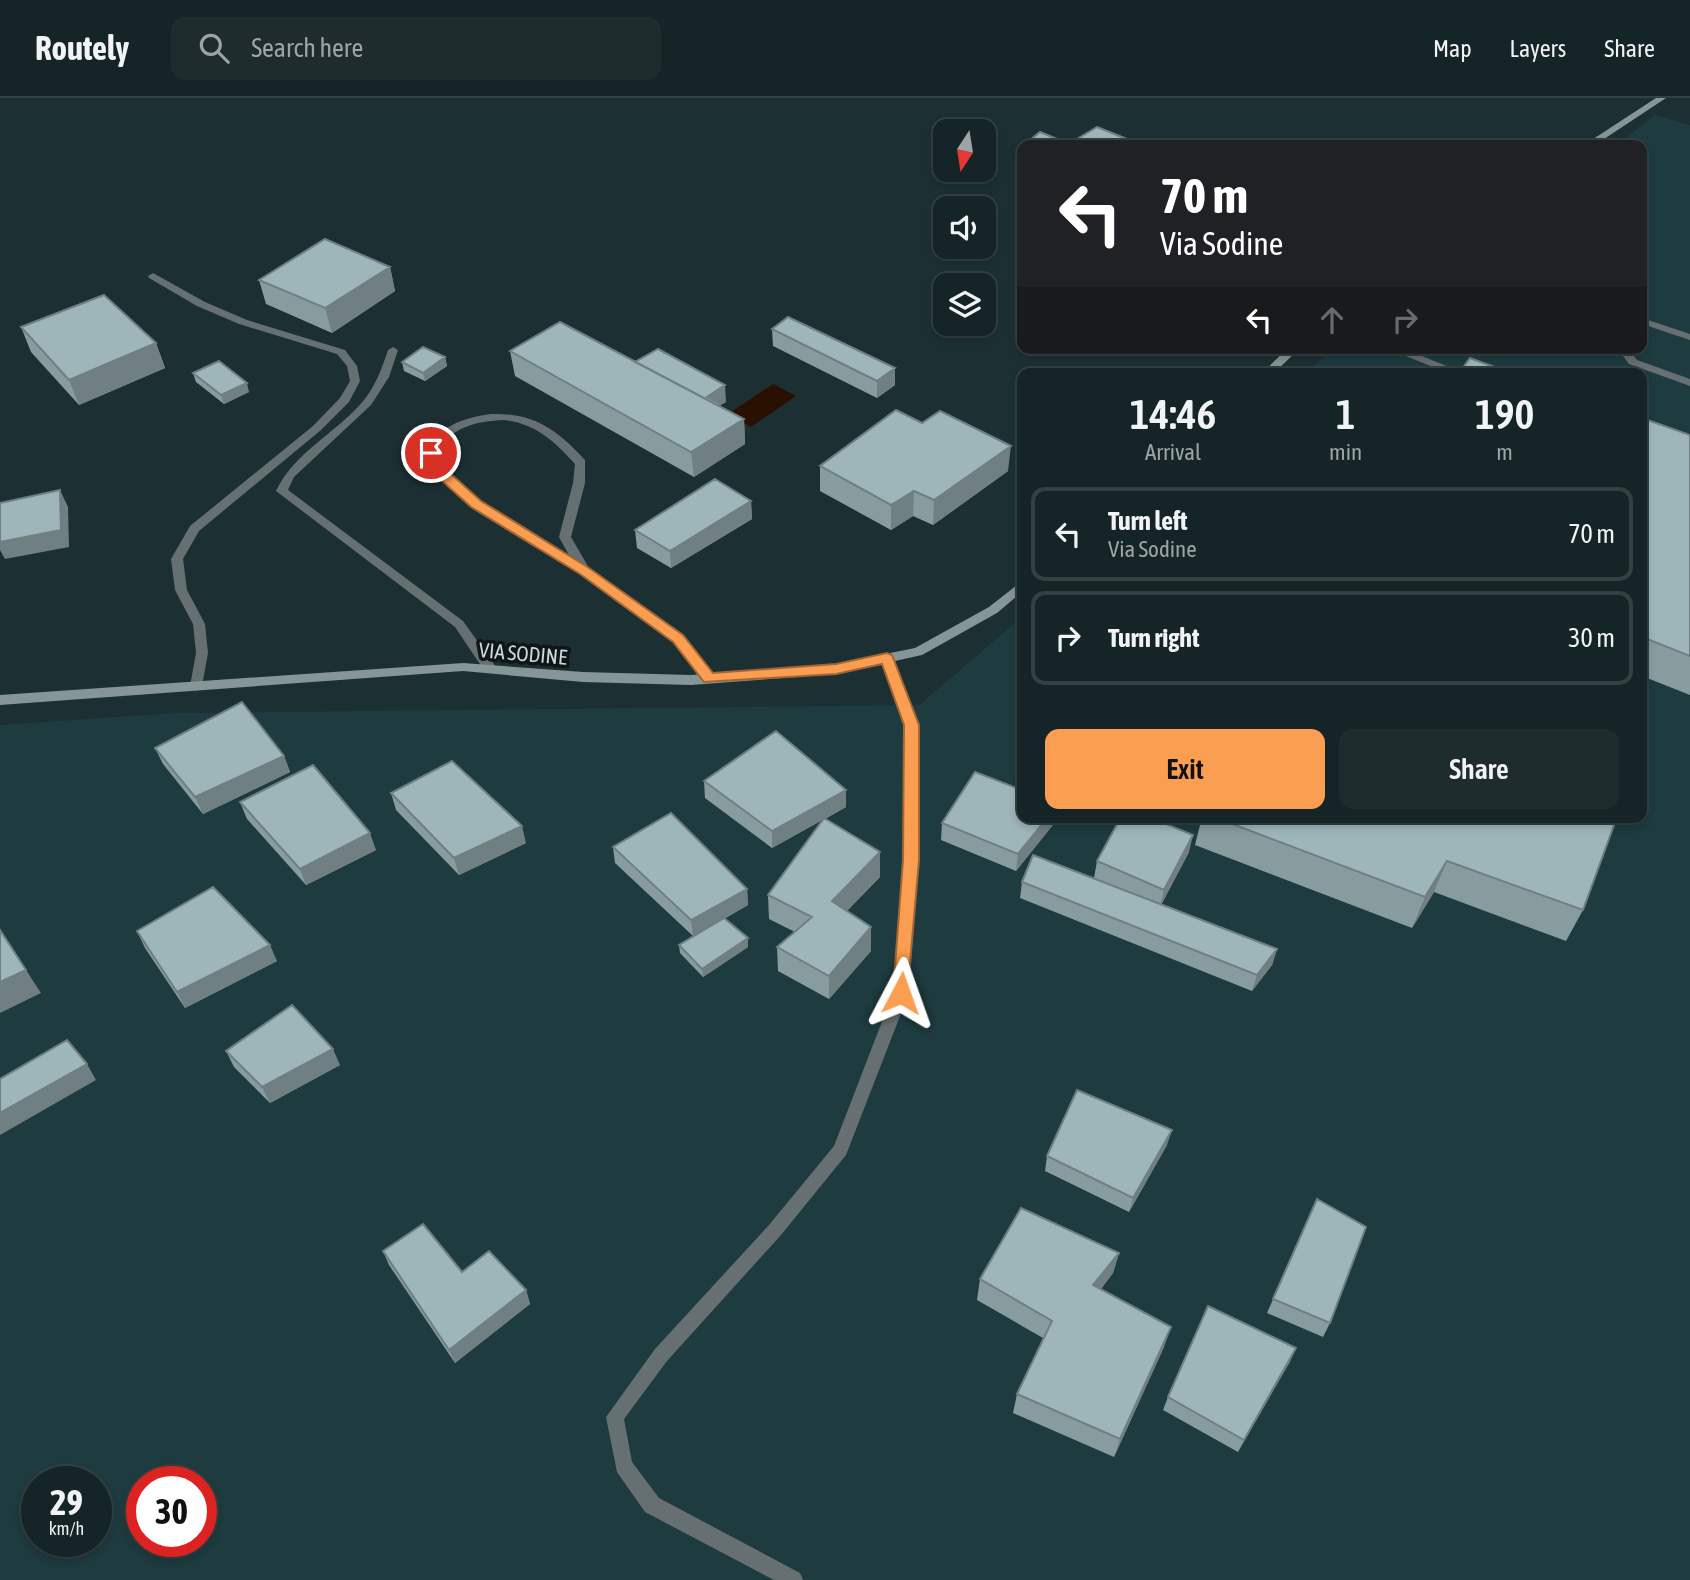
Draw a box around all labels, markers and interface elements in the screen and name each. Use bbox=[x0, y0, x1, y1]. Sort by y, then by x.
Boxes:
search box bbox=[171, 17, 661, 80]
text: Routely bbox=[35, 29, 129, 67]
icon: search bbox=[195, 29, 233, 67]
text: Search here bbox=[251, 33, 363, 63]
text: Map bbox=[1433, 35, 1472, 62]
text: Layers bbox=[1510, 35, 1566, 62]
text: Share bbox=[1604, 35, 1655, 62]
north arrow bbox=[933, 119, 996, 182]
map controls bbox=[933, 119, 996, 336]
text: 70 m bbox=[1160, 167, 1248, 223]
icon: left bbox=[1045, 168, 1136, 259]
button: sound bbox=[933, 196, 996, 259]
text: Via Sodine bbox=[1160, 225, 1283, 262]
button: layers bbox=[933, 273, 996, 336]
icon: left bbox=[1240, 301, 1278, 339]
icon: ahead bbox=[1313, 301, 1351, 339]
icon: right bbox=[1386, 301, 1424, 339]
text: 14:46 bbox=[1130, 390, 1216, 438]
text: 1 bbox=[1336, 390, 1355, 438]
text: 190 bbox=[1475, 390, 1534, 438]
pin bbox=[401, 423, 461, 483]
icon: arrive bbox=[412, 434, 450, 472]
text: Arrival bbox=[1145, 439, 1201, 465]
text: min bbox=[1329, 439, 1362, 465]
text: m bbox=[1496, 439, 1513, 465]
text: Turn left bbox=[1108, 506, 1188, 536]
icon: left bbox=[1049, 515, 1087, 553]
text: 70 m bbox=[1568, 519, 1615, 549]
text: Via Sodine bbox=[1108, 536, 1197, 562]
icon: right bbox=[1049, 619, 1087, 657]
text: Turn right bbox=[1108, 623, 1199, 653]
text: 30 m bbox=[1568, 623, 1615, 653]
street label: VIA SODINE bbox=[478, 637, 568, 669]
button: Exit bbox=[1045, 729, 1325, 809]
button: Share bbox=[1339, 729, 1619, 809]
position arrow bbox=[864, 956, 938, 1030]
speed limit sign: 30 bbox=[126, 1466, 217, 1557]
text: 29 bbox=[50, 1482, 83, 1522]
text: km/h bbox=[49, 1518, 84, 1539]

